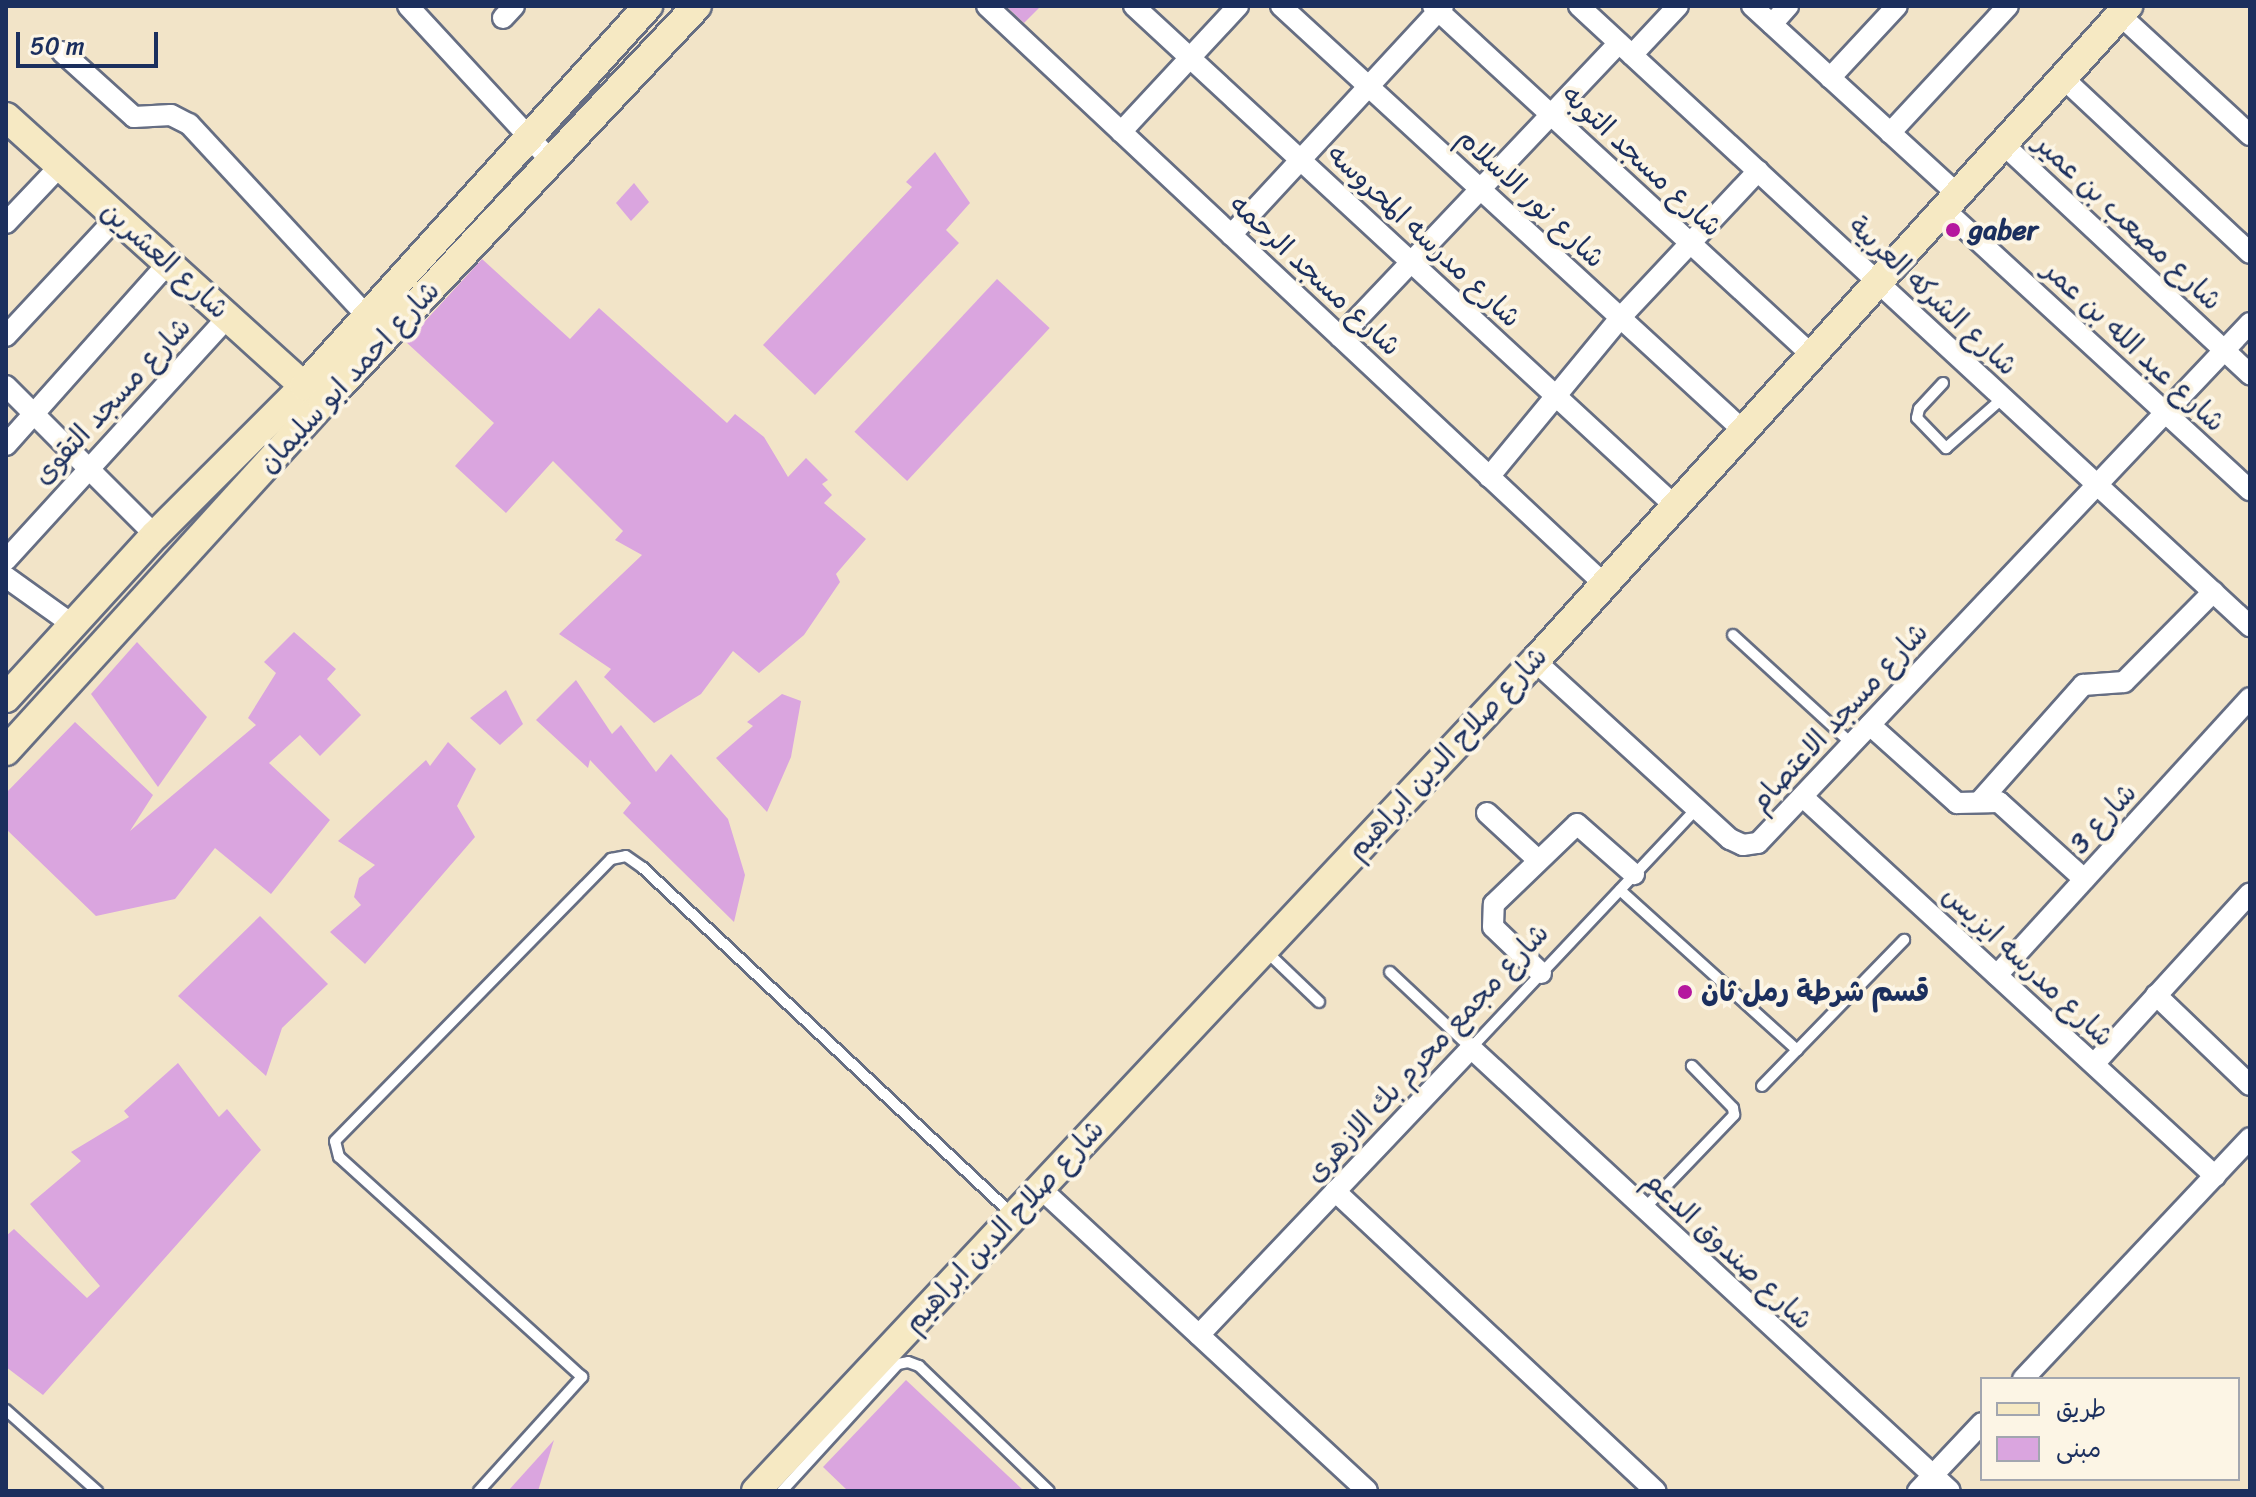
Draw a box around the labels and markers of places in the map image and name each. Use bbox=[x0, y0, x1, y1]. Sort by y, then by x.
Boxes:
place label: gaber bbox=[1969, 213, 2038, 247]
marker: gaber bbox=[1944, 221, 1962, 239]
place label: قسم شرطة رمل ثان bbox=[1701, 975, 1929, 1009]
marker: قسم شرطة رمل ثان bbox=[1676, 983, 1694, 1001]

